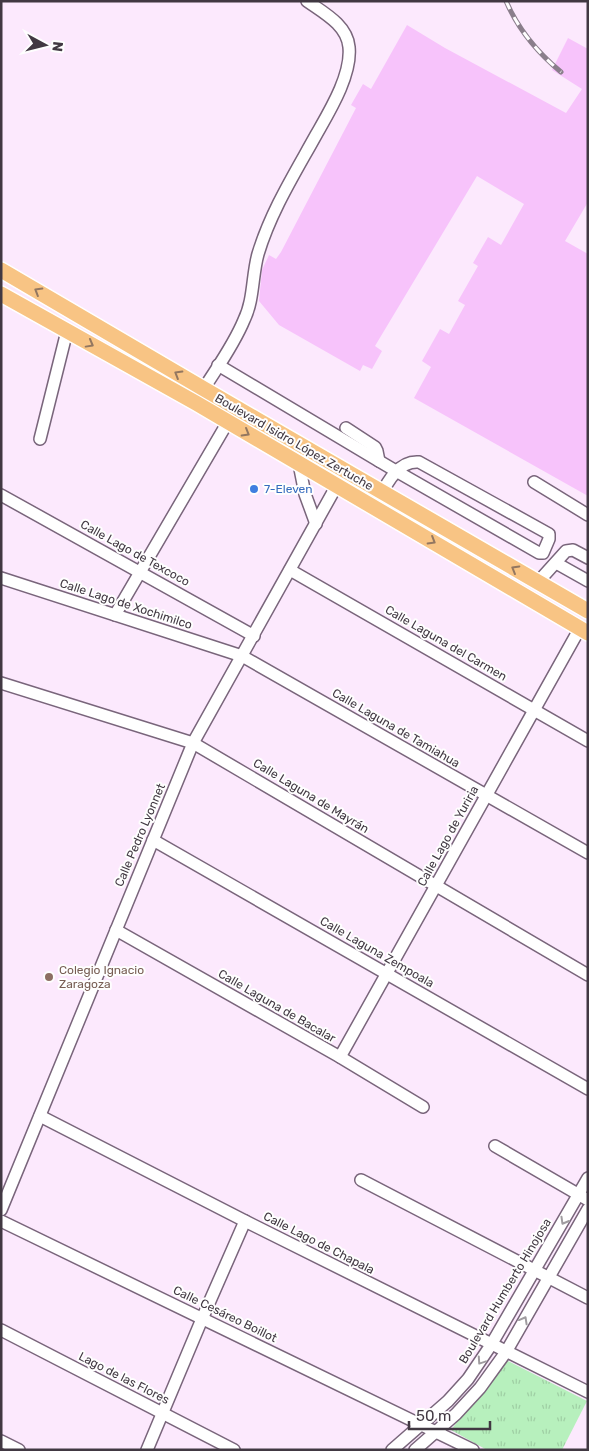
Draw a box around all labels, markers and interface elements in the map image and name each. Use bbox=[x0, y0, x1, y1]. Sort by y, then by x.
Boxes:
north arrow bbox=[20, 20, 70, 70]
text: N bbox=[48, 40, 66, 53]
one-way arrow bbox=[34, 288, 43, 298]
one-way arrow bbox=[84, 337, 93, 347]
one-way arrow bbox=[174, 370, 183, 380]
street label: Boulevard Isidro López Zertuche bbox=[213, 391, 376, 493]
one-way arrow bbox=[240, 427, 249, 437]
place label: 7-Eleven bbox=[264, 482, 313, 496]
marker: 7-Eleven bbox=[248, 483, 260, 495]
street label: Calle Lago de Texcoco bbox=[78, 517, 192, 589]
one-way arrow bbox=[426, 534, 435, 544]
one-way arrow bbox=[512, 566, 521, 576]
street label: Calle Lago de Xochimilco bbox=[58, 576, 194, 632]
street label: Calle Laguna del Carmen bbox=[383, 602, 509, 684]
street label: Calle Laguna de Tamiahua bbox=[330, 686, 462, 770]
street label: Calle Laguna de Mayrán bbox=[251, 756, 371, 836]
street label: Calle Pedro Lyonnet bbox=[112, 781, 168, 889]
street label: Calle Lago de Yuriria bbox=[415, 783, 481, 889]
street label: Calle Laguna Zempoala bbox=[317, 914, 437, 990]
place label: Colegio Ignacio Zaragoza bbox=[59, 963, 144, 991]
street label: Calle Laguna de Bacalar bbox=[216, 967, 339, 1046]
marker: Colegio Ignacio Zaragoza bbox=[43, 971, 55, 983]
street label: Calle Lago de Chapala bbox=[261, 1209, 377, 1277]
one-way arrow bbox=[560, 1215, 570, 1224]
street label: Boulevard Humberto Hinojosa bbox=[456, 1216, 554, 1366]
street label: Calle Cesáreo Boillot bbox=[171, 1283, 279, 1345]
one-way arrow bbox=[518, 1316, 528, 1325]
street label: Lago de las Flores bbox=[76, 1349, 172, 1407]
one-way arrow bbox=[478, 1355, 487, 1364]
scale bar bbox=[409, 1398, 490, 1430]
text: 50 m bbox=[416, 1407, 451, 1425]

